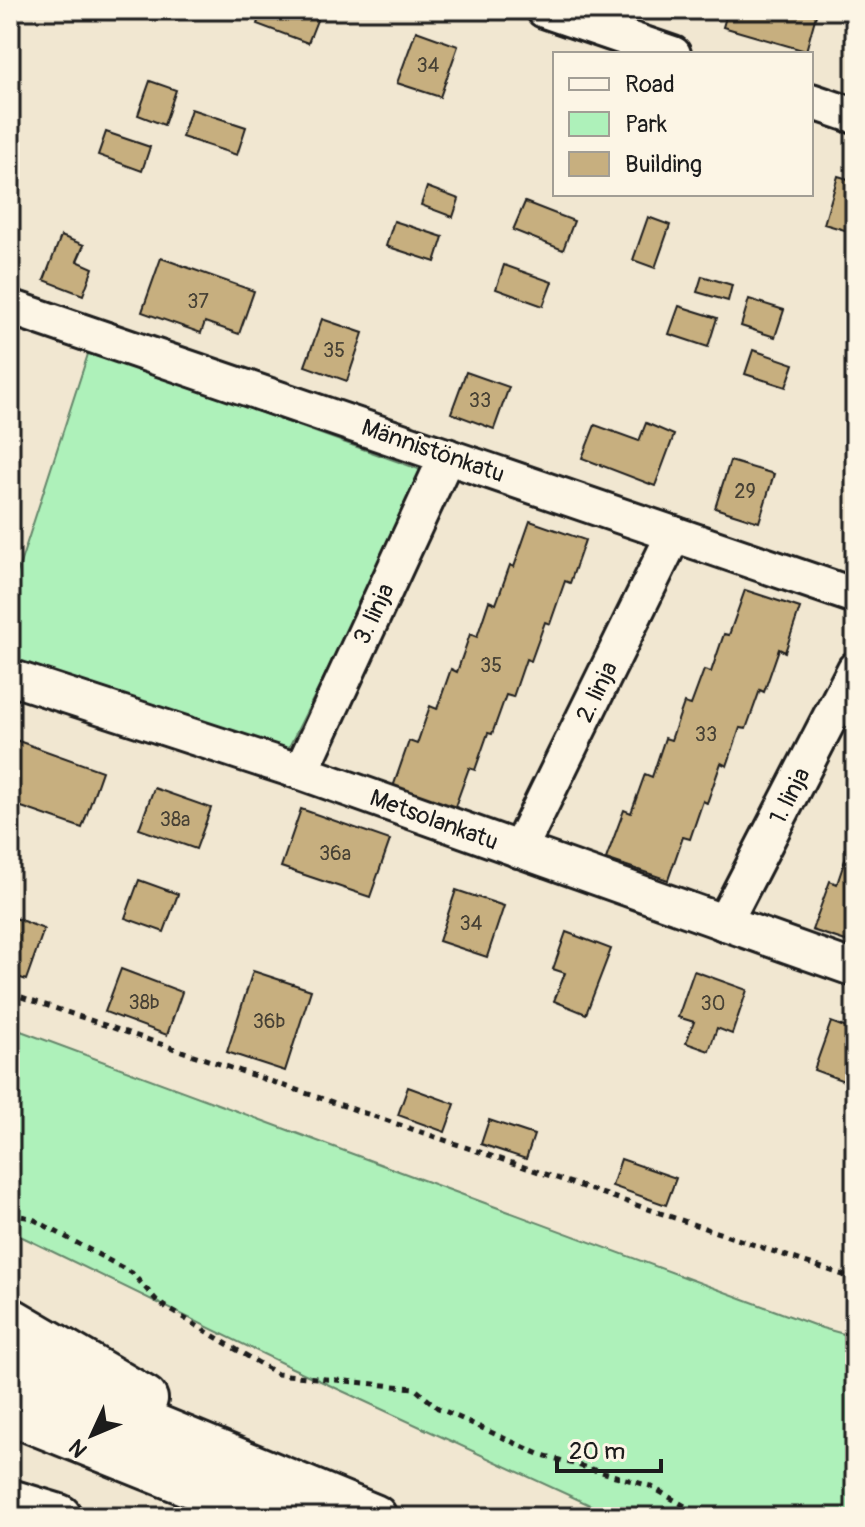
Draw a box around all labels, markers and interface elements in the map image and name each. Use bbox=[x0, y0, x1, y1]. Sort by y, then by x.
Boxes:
legend bbox=[553, 52, 813, 196]
house number: 34 bbox=[417, 53, 440, 78]
text: Road bbox=[625, 70, 675, 99]
text: Park bbox=[625, 110, 667, 139]
text: Building bbox=[625, 150, 702, 179]
house number: 37 bbox=[187, 289, 209, 314]
house number: 35 bbox=[323, 338, 345, 363]
house number: 33 bbox=[469, 388, 491, 413]
street label: Männistönkatu bbox=[358, 413, 508, 489]
house number: 29 bbox=[734, 479, 756, 504]
street label: 3. linja bbox=[347, 579, 401, 649]
house number: 35 bbox=[480, 653, 502, 678]
street label: 2. linja bbox=[570, 657, 624, 727]
house number: 33 bbox=[695, 722, 717, 747]
street label: 1. linja bbox=[763, 763, 817, 829]
street label: Metsolankatu bbox=[366, 783, 502, 857]
house number: 38a bbox=[160, 807, 190, 832]
house number: 36a bbox=[319, 841, 351, 866]
house number: 34 bbox=[460, 911, 483, 936]
house number: 38b bbox=[128, 990, 160, 1015]
house number: 30 bbox=[701, 991, 725, 1016]
house number: 36b bbox=[253, 1009, 285, 1034]
north arrow bbox=[52, 1395, 132, 1475]
scale bar bbox=[557, 1423, 661, 1473]
text: N bbox=[63, 1433, 94, 1463]
text: 20 m bbox=[569, 1437, 625, 1466]

